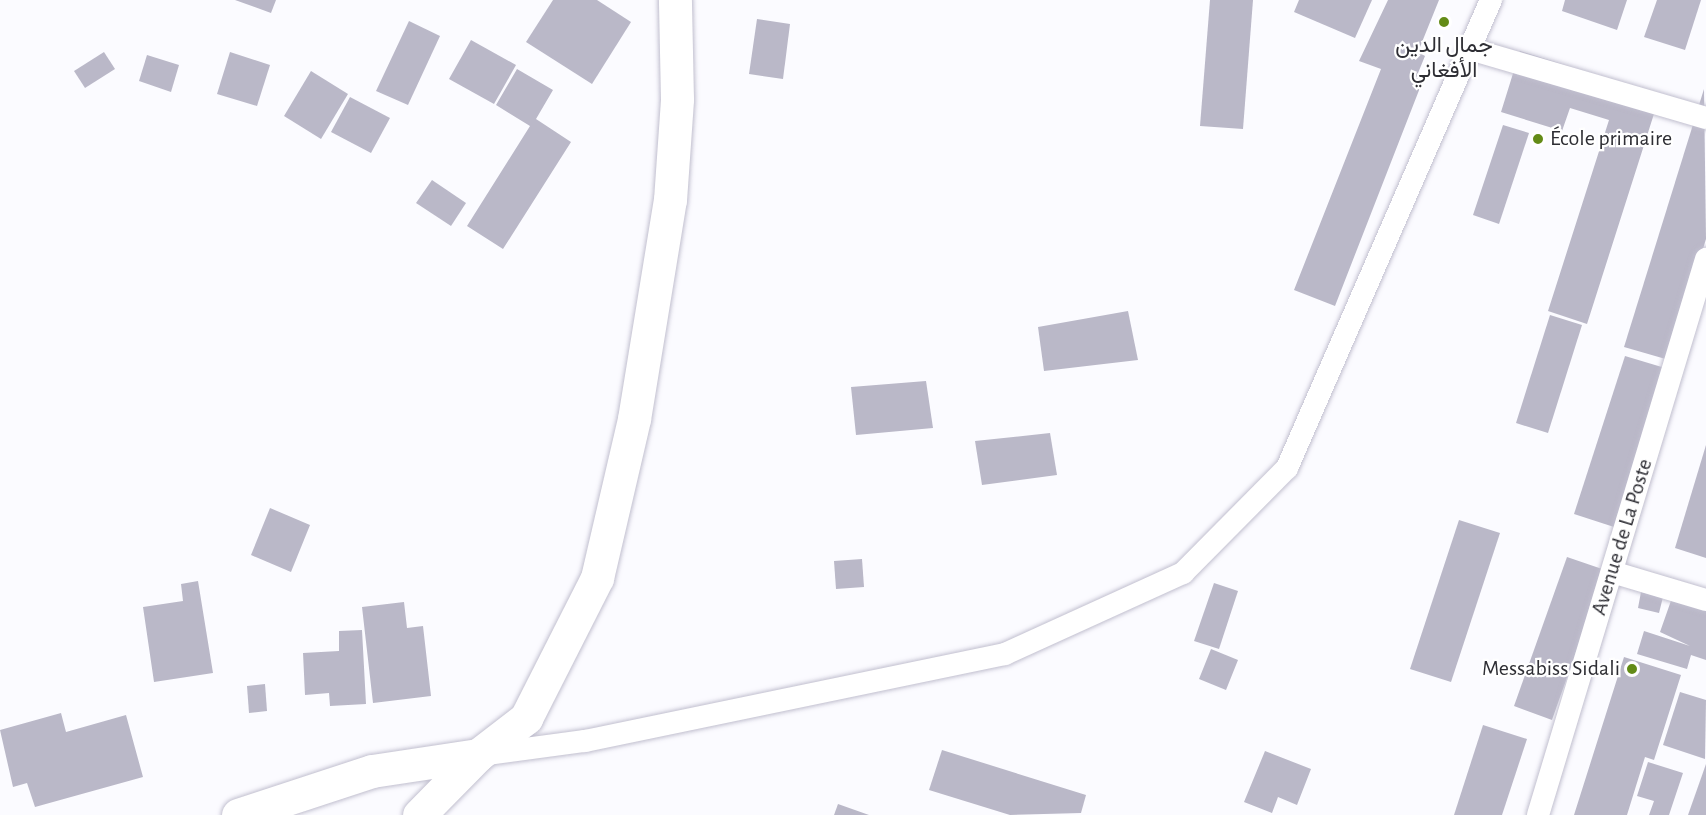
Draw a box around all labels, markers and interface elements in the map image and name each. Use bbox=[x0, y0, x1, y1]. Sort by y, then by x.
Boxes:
marker: جمال الدين الأفغاني bbox=[1437, 15, 1451, 29]
place label: جمال الدين الأفغاني bbox=[1395, 32, 1493, 84]
place label: École primaire bbox=[1550, 126, 1672, 152]
marker: École primaire bbox=[1531, 132, 1545, 146]
street label: Avenue de La Poste bbox=[1586, 456, 1658, 618]
place label: Messabiss Sidali bbox=[1482, 656, 1620, 682]
marker: Messabiss Sidali bbox=[1625, 662, 1639, 676]

